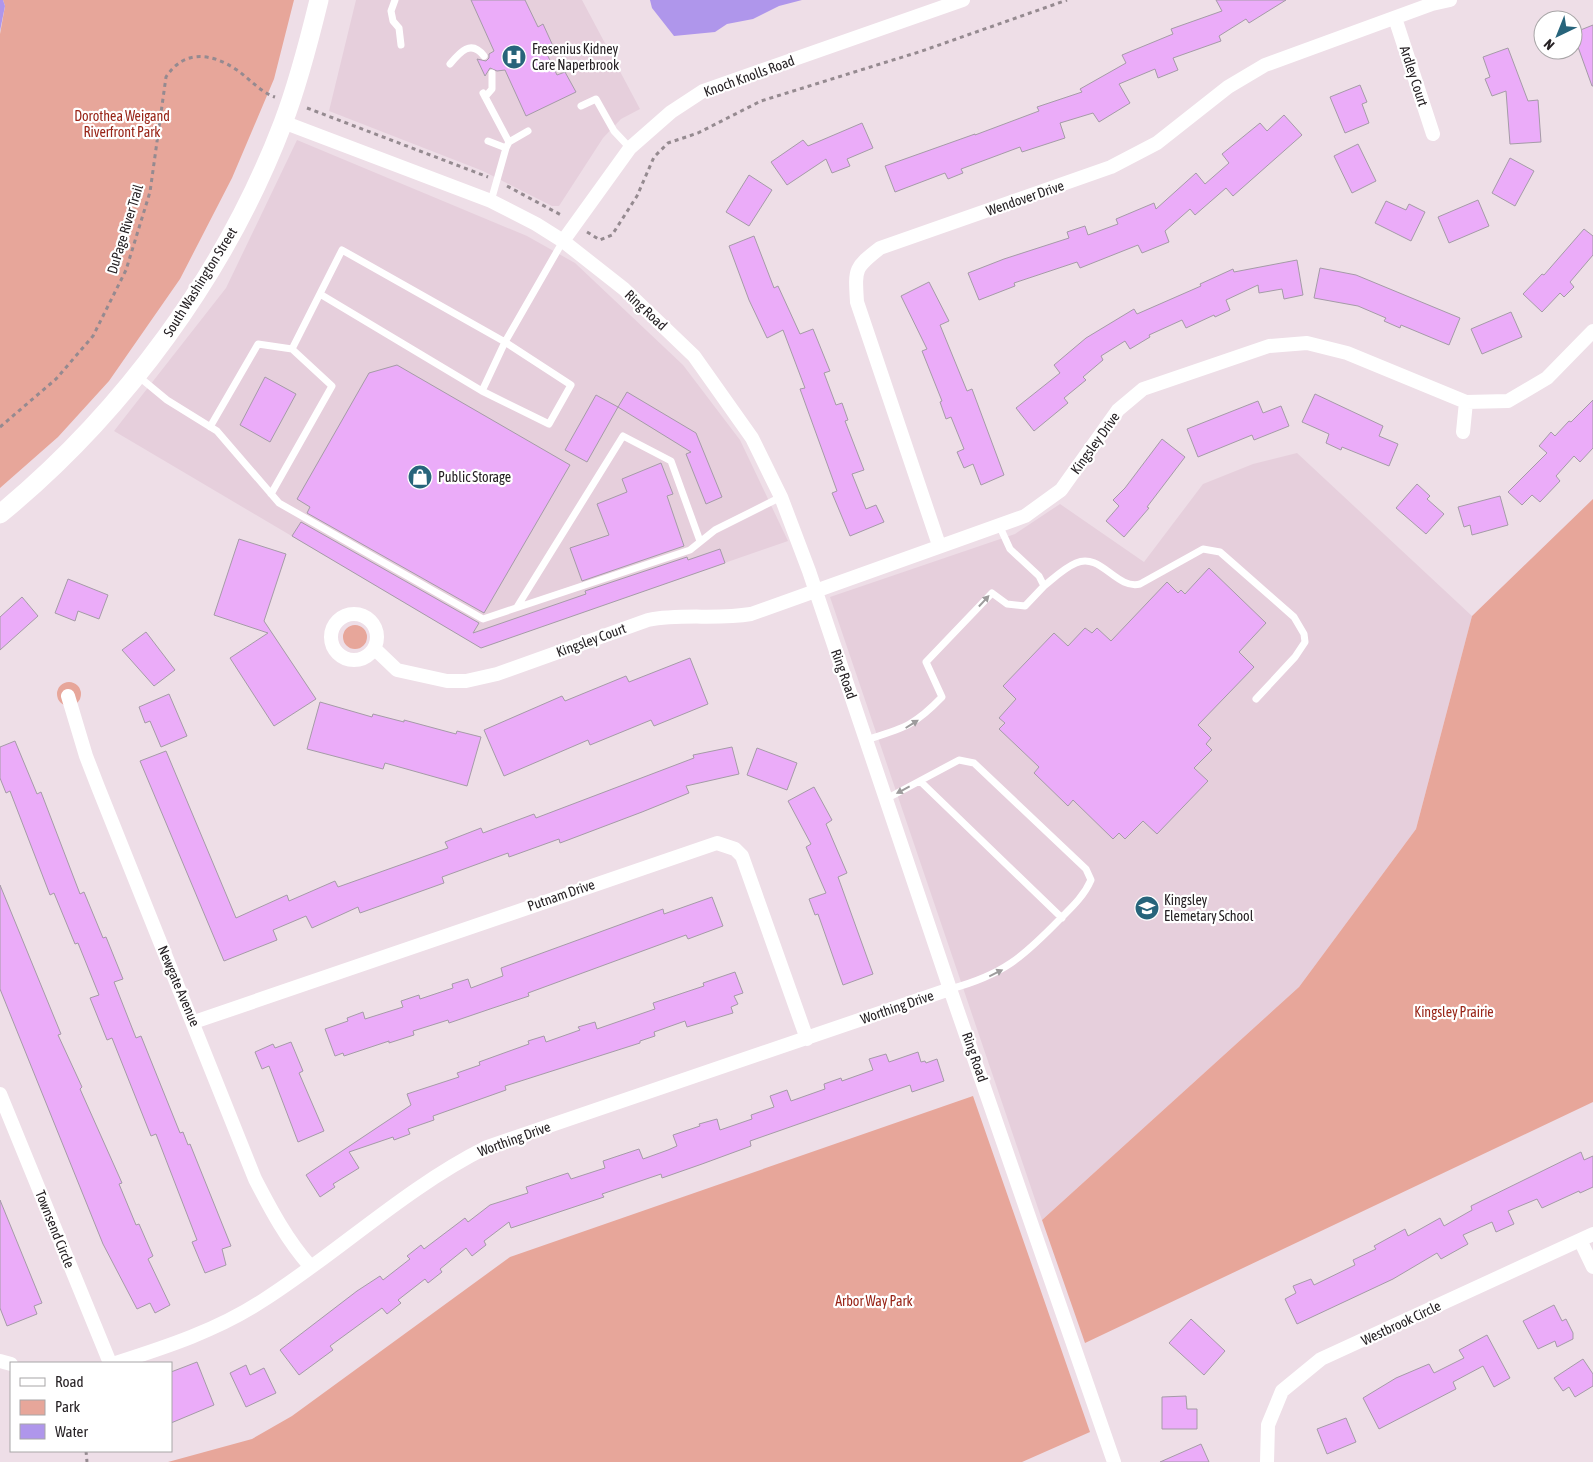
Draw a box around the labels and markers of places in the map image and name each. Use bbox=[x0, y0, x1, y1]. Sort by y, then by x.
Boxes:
place label: Fresenius Kidney Care Naperbrook bbox=[532, 41, 619, 73]
hospital icon: Fresenius Kidney Care Naperbrook bbox=[501, 44, 527, 70]
shop icon: Public Storage bbox=[407, 464, 433, 490]
place label: Public Storage bbox=[438, 469, 511, 485]
place label: Kingsley Elemetary School bbox=[1164, 892, 1254, 924]
school or university icon: Kingsley Elemetary School bbox=[1134, 895, 1160, 921]

